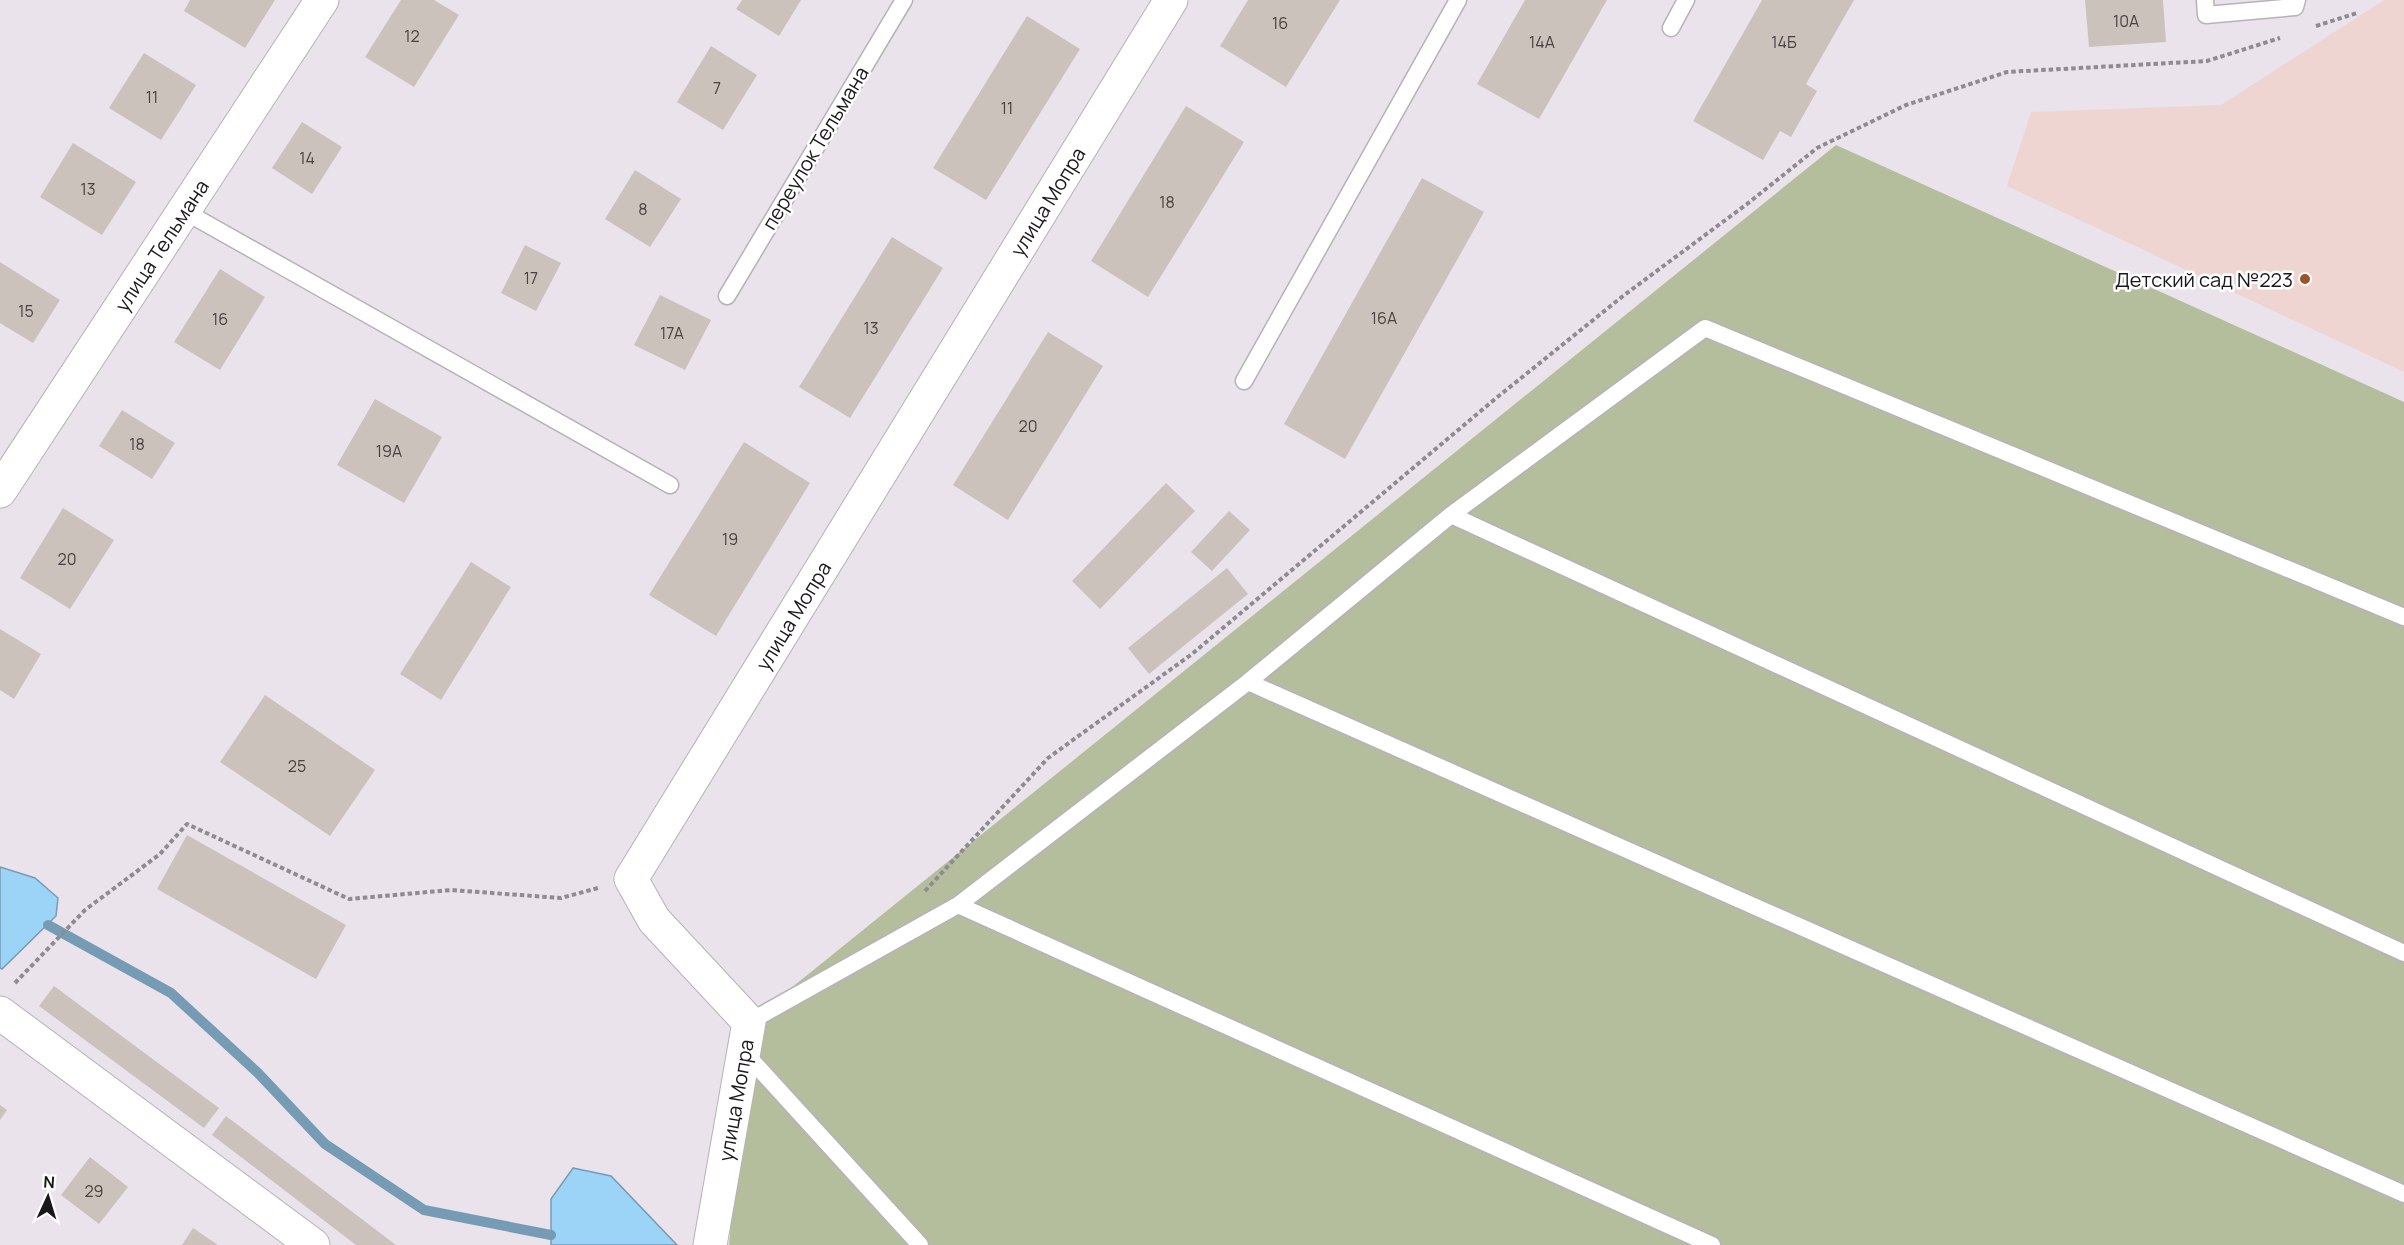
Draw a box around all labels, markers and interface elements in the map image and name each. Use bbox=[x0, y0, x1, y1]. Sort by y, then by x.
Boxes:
house number: 10А bbox=[2113, 10, 2139, 32]
house number: 16 bbox=[1272, 12, 1288, 34]
house number: 12 bbox=[404, 25, 420, 47]
house number: 14А bbox=[1529, 31, 1555, 53]
house number: 14Б bbox=[1771, 31, 1797, 53]
street label: переулок Тельмана bbox=[756, 61, 874, 235]
house number: 7 bbox=[713, 77, 721, 99]
house number: 11 bbox=[146, 86, 158, 108]
house number: 11 bbox=[1001, 97, 1013, 119]
street label: улица Мопра bbox=[1003, 142, 1091, 261]
house number: 14 bbox=[299, 147, 315, 169]
street label: улица Тельмана bbox=[108, 174, 214, 316]
house number: 13 bbox=[80, 178, 96, 200]
house number: 18 bbox=[1159, 191, 1175, 213]
house number: 8 bbox=[638, 198, 648, 220]
place label: Детский сад №223 bbox=[2115, 266, 2293, 293]
house number: 17 bbox=[524, 267, 538, 289]
marker: Детский сад №223 bbox=[2298, 272, 2312, 286]
house number: 15 bbox=[18, 300, 34, 322]
house number: 16А bbox=[1371, 307, 1397, 329]
house number: 16 bbox=[212, 308, 228, 330]
house number: 13 bbox=[863, 317, 879, 339]
house number: 17А bbox=[660, 322, 684, 344]
house number: 20 bbox=[1019, 415, 1037, 437]
house number: 18 bbox=[129, 433, 145, 455]
house number: 19А bbox=[376, 440, 402, 462]
house number: 19 bbox=[722, 528, 738, 550]
house number: 20 bbox=[58, 548, 76, 570]
street label: улица Мопра bbox=[749, 556, 837, 675]
house number: 25 bbox=[288, 755, 306, 777]
street label: улица Мопра bbox=[711, 1037, 759, 1163]
north arrow bbox=[18, 1167, 78, 1227]
text: N bbox=[43, 1171, 56, 1193]
house number: 29 bbox=[84, 1180, 104, 1202]

